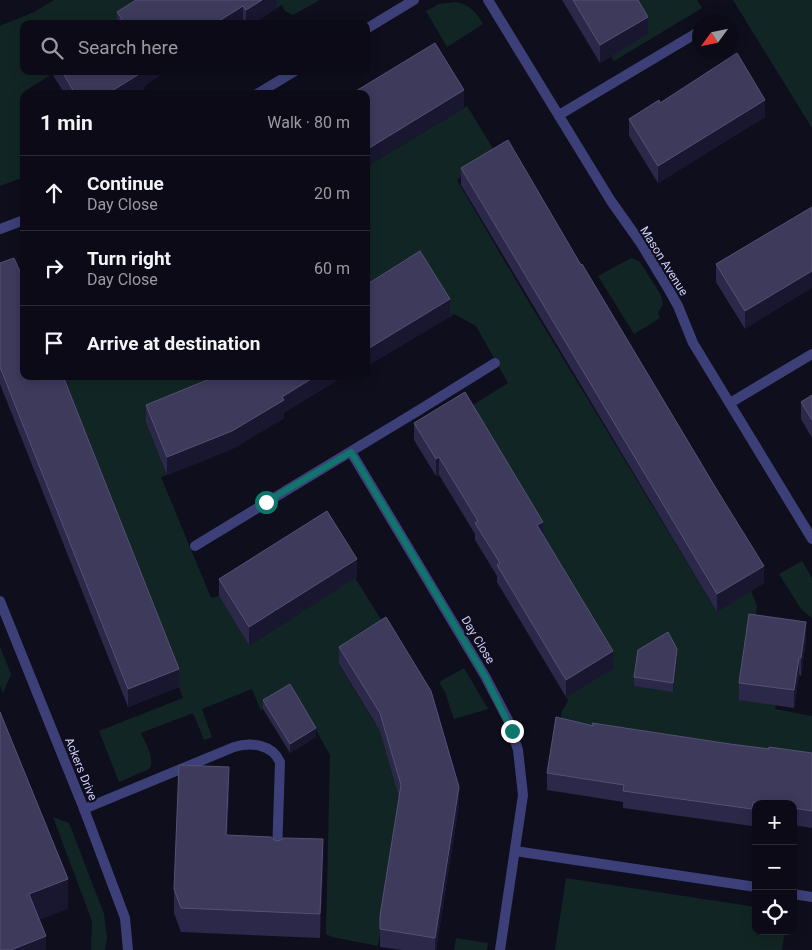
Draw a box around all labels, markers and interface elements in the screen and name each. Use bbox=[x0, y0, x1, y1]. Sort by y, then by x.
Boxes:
north arrow bbox=[692, 15, 737, 60]
search box bbox=[20, 20, 370, 75]
icon: search bbox=[38, 34, 66, 62]
text: Search here bbox=[78, 36, 178, 59]
text: 1 min bbox=[40, 111, 93, 135]
text: Walk · 80 m bbox=[267, 113, 350, 132]
text: Continue bbox=[87, 172, 164, 195]
icon: ahead bbox=[40, 179, 68, 207]
text: 20 m bbox=[314, 184, 350, 203]
text: Day Close bbox=[87, 195, 158, 214]
street label: Mason Avenue bbox=[637, 224, 691, 298]
text: Turn right bbox=[87, 247, 171, 270]
icon: right bbox=[40, 254, 68, 282]
text: 60 m bbox=[314, 259, 350, 278]
text: Day Close bbox=[87, 270, 158, 289]
icon: arrive bbox=[40, 329, 68, 357]
text: Arrive at destination bbox=[87, 332, 260, 355]
route start bbox=[255, 491, 278, 514]
street label: Day Close bbox=[458, 614, 498, 666]
route end bbox=[501, 720, 524, 743]
street label: Ackers Drive bbox=[62, 735, 100, 803]
map controls bbox=[752, 800, 797, 935]
button: + bbox=[752, 800, 797, 845]
button: − bbox=[752, 845, 797, 890]
button: locate bbox=[752, 890, 797, 935]

